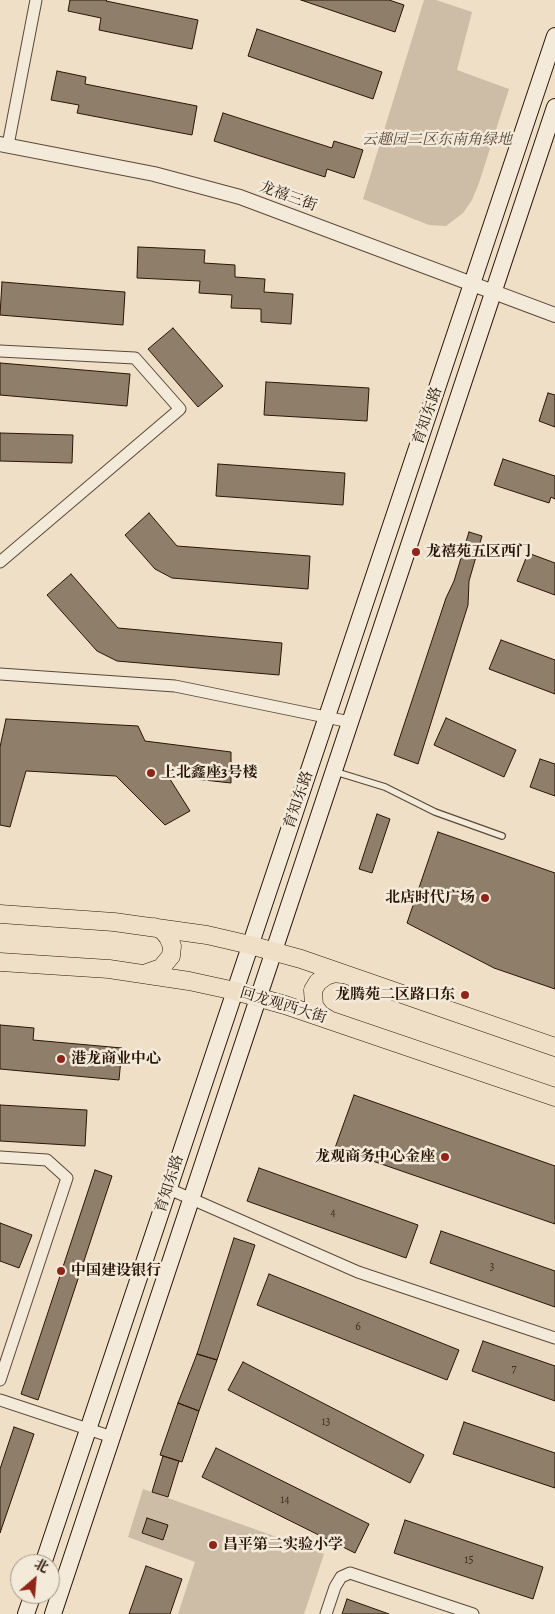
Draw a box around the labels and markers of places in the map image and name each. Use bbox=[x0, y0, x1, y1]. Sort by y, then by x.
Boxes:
place label: 龙禧苑五区西门 bbox=[426, 543, 531, 561]
marker: 龙禧苑五区西门 bbox=[410, 546, 422, 558]
place label: 上北鑫座3号楼 bbox=[161, 764, 257, 782]
marker: 上北鑫座3号楼 bbox=[145, 767, 157, 779]
place label: 北店时代广场 bbox=[385, 889, 475, 907]
marker: 北店时代广场 bbox=[479, 892, 491, 904]
place label: 龙腾苑二区路口东 bbox=[335, 986, 455, 1004]
marker: 龙腾苑二区路口东 bbox=[459, 989, 471, 1001]
place label: 港龙商业中心 bbox=[71, 1050, 161, 1068]
marker: 港龙商业中心 bbox=[55, 1053, 67, 1065]
place label: 龙观商务中心金座 bbox=[315, 1148, 435, 1166]
marker: 龙观商务中心金座 bbox=[439, 1151, 451, 1163]
place label: 中国建设银行 bbox=[71, 1262, 161, 1280]
marker: 中国建设银行 bbox=[55, 1265, 67, 1277]
place label: 昌平第二实验小学 bbox=[223, 1536, 343, 1554]
marker: 昌平第二实验小学 bbox=[207, 1539, 219, 1551]

